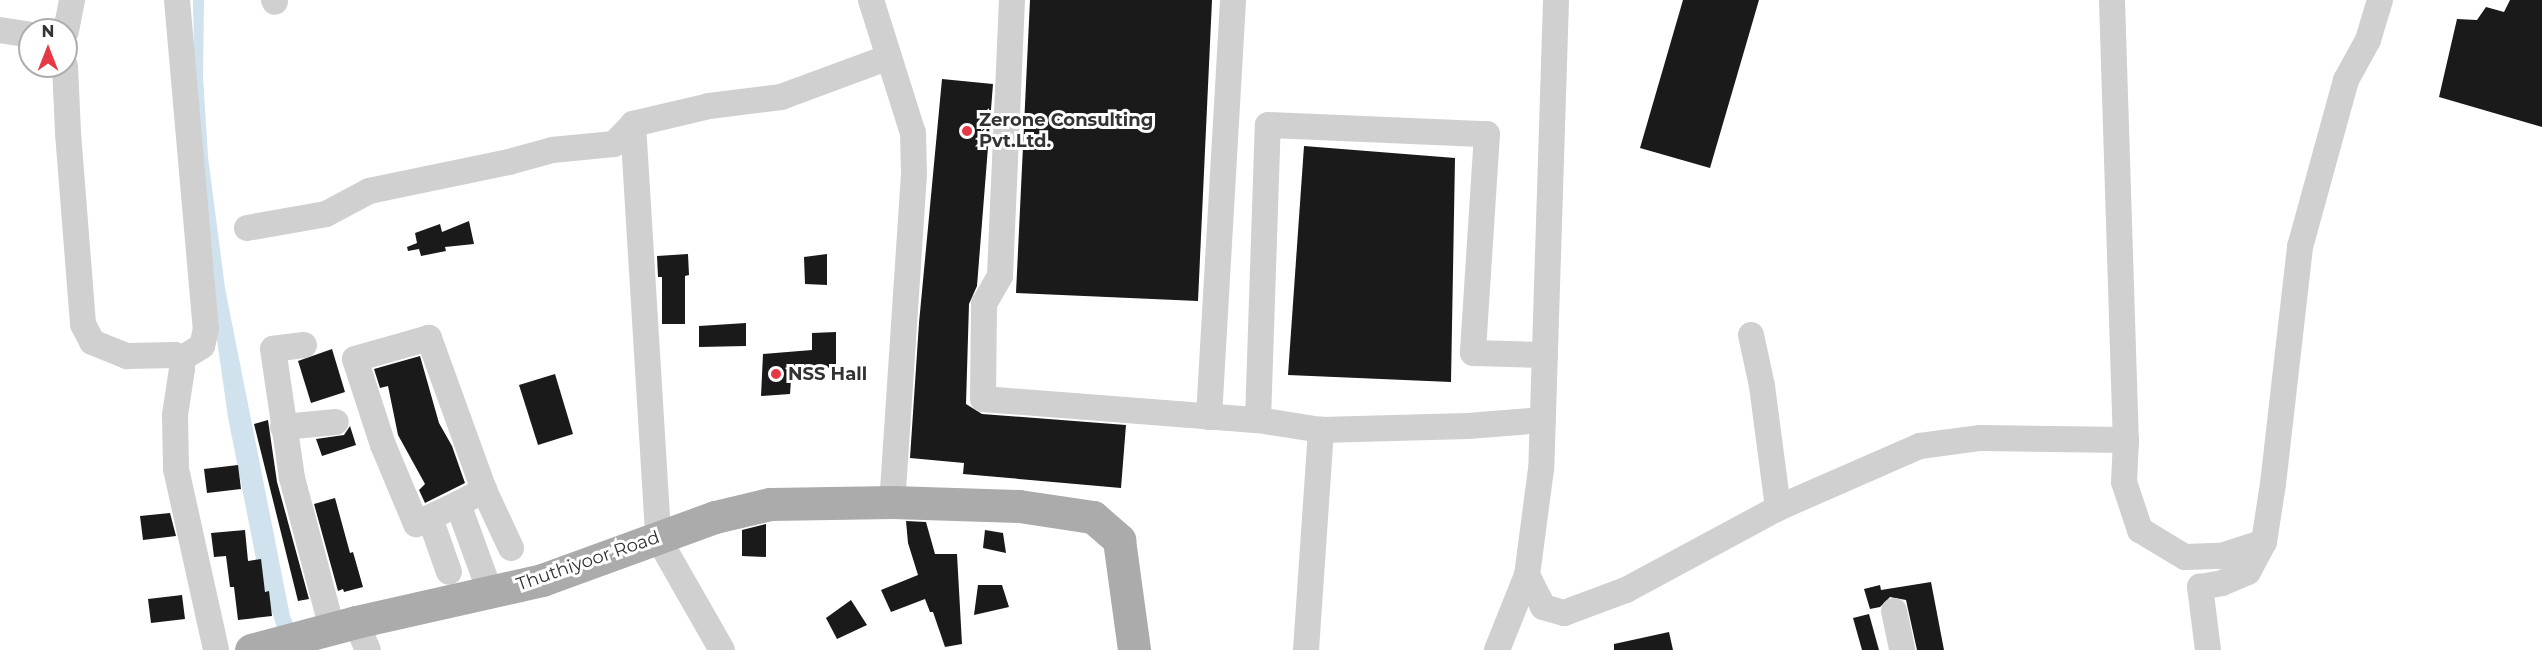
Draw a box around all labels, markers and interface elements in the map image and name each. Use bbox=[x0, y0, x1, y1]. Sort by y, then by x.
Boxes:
north arrow bbox=[18, 18, 78, 78]
text: N bbox=[42, 22, 54, 41]
place label: Zerone Consulting Pvt.Ltd. bbox=[979, 110, 1153, 152]
marker: Zerone Consulting Pvt.Ltd. bbox=[960, 124, 974, 138]
place label: NSS Hall bbox=[788, 363, 867, 385]
marker: NSS Hall bbox=[769, 367, 783, 381]
street label: Thuthiyoor Road bbox=[514, 526, 662, 596]

